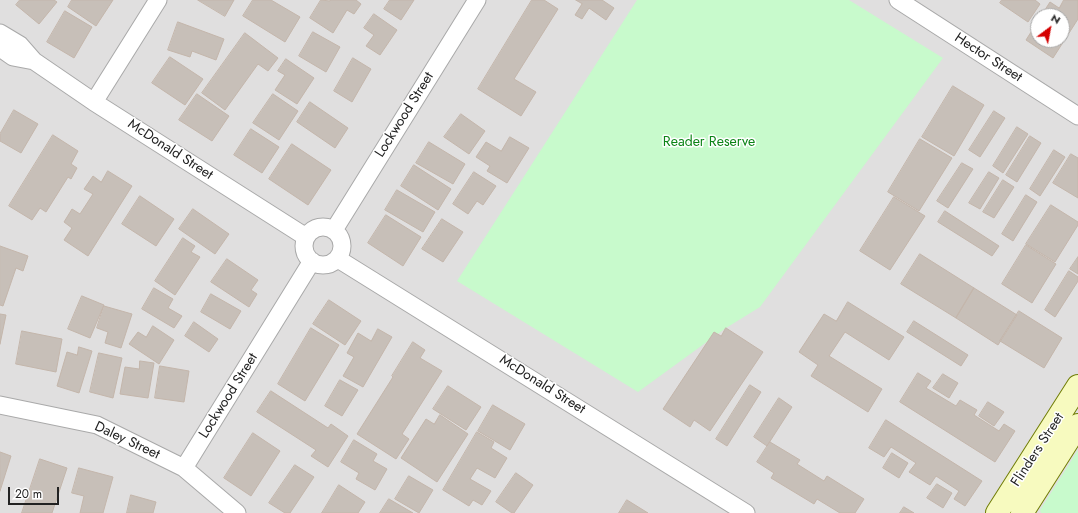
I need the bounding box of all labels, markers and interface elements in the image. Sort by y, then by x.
north arrow [1030,8,1070,48]
text: N [1048,10,1064,28]
street label: Hector Street [951,30,1025,86]
street label: Lockwood Street [372,69,438,161]
street label: McDonald Street [124,116,216,184]
park label: Reader Reserve [663,135,755,151]
street label: Lockwood Street [196,350,262,442]
street label: McDonald Street [496,352,588,418]
street label: Flinders Street [1008,410,1068,490]
street label: Daley Street [92,419,162,463]
scale bar [10,479,61,505]
text: 20 m [15,485,42,503]

